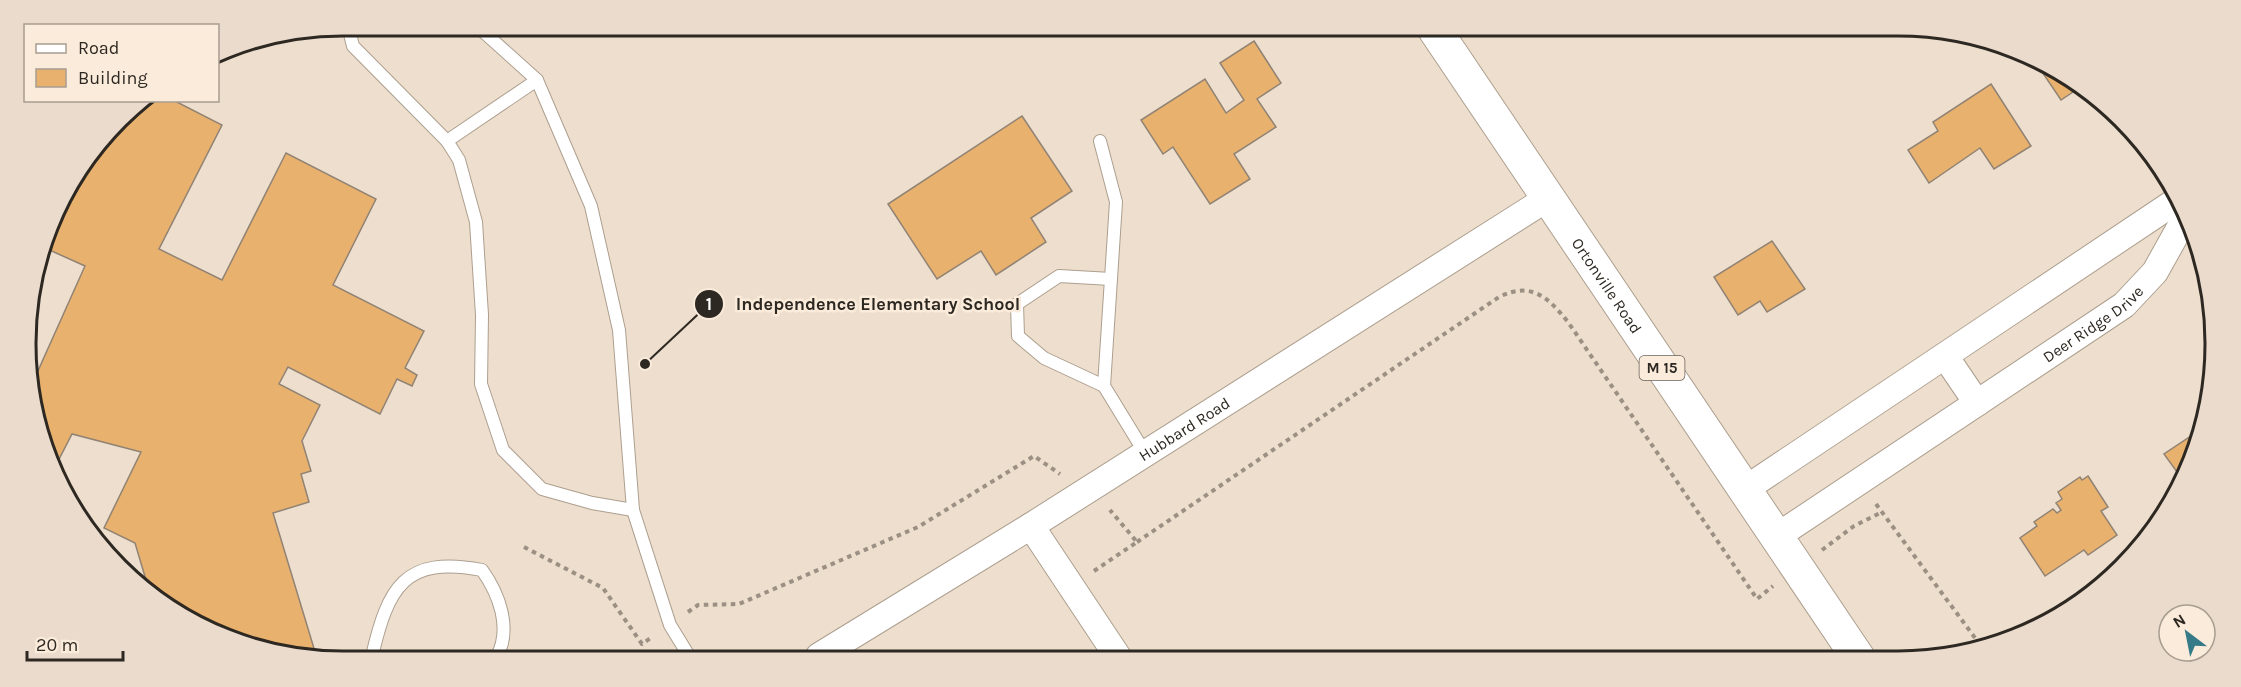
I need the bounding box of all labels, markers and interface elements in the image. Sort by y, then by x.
legend [24,24,219,102]
text: Road [78,37,119,59]
text: Building [78,67,148,89]
street label: Ortonville Road [1568,234,1646,337]
street label: Deer Ridge Drive [2039,281,2147,366]
callout: Independence Elementary School [694,286,1033,322]
text: 1 [706,293,712,315]
text: Independence Elementary School [736,293,1020,315]
road number: M 15 [1640,356,1684,380]
street label: Hubbard Road [1135,393,1233,465]
north arrow [2157,603,2217,663]
text: N [2169,610,2189,632]
scale bar [27,624,123,662]
text: 20 m [36,634,78,656]

